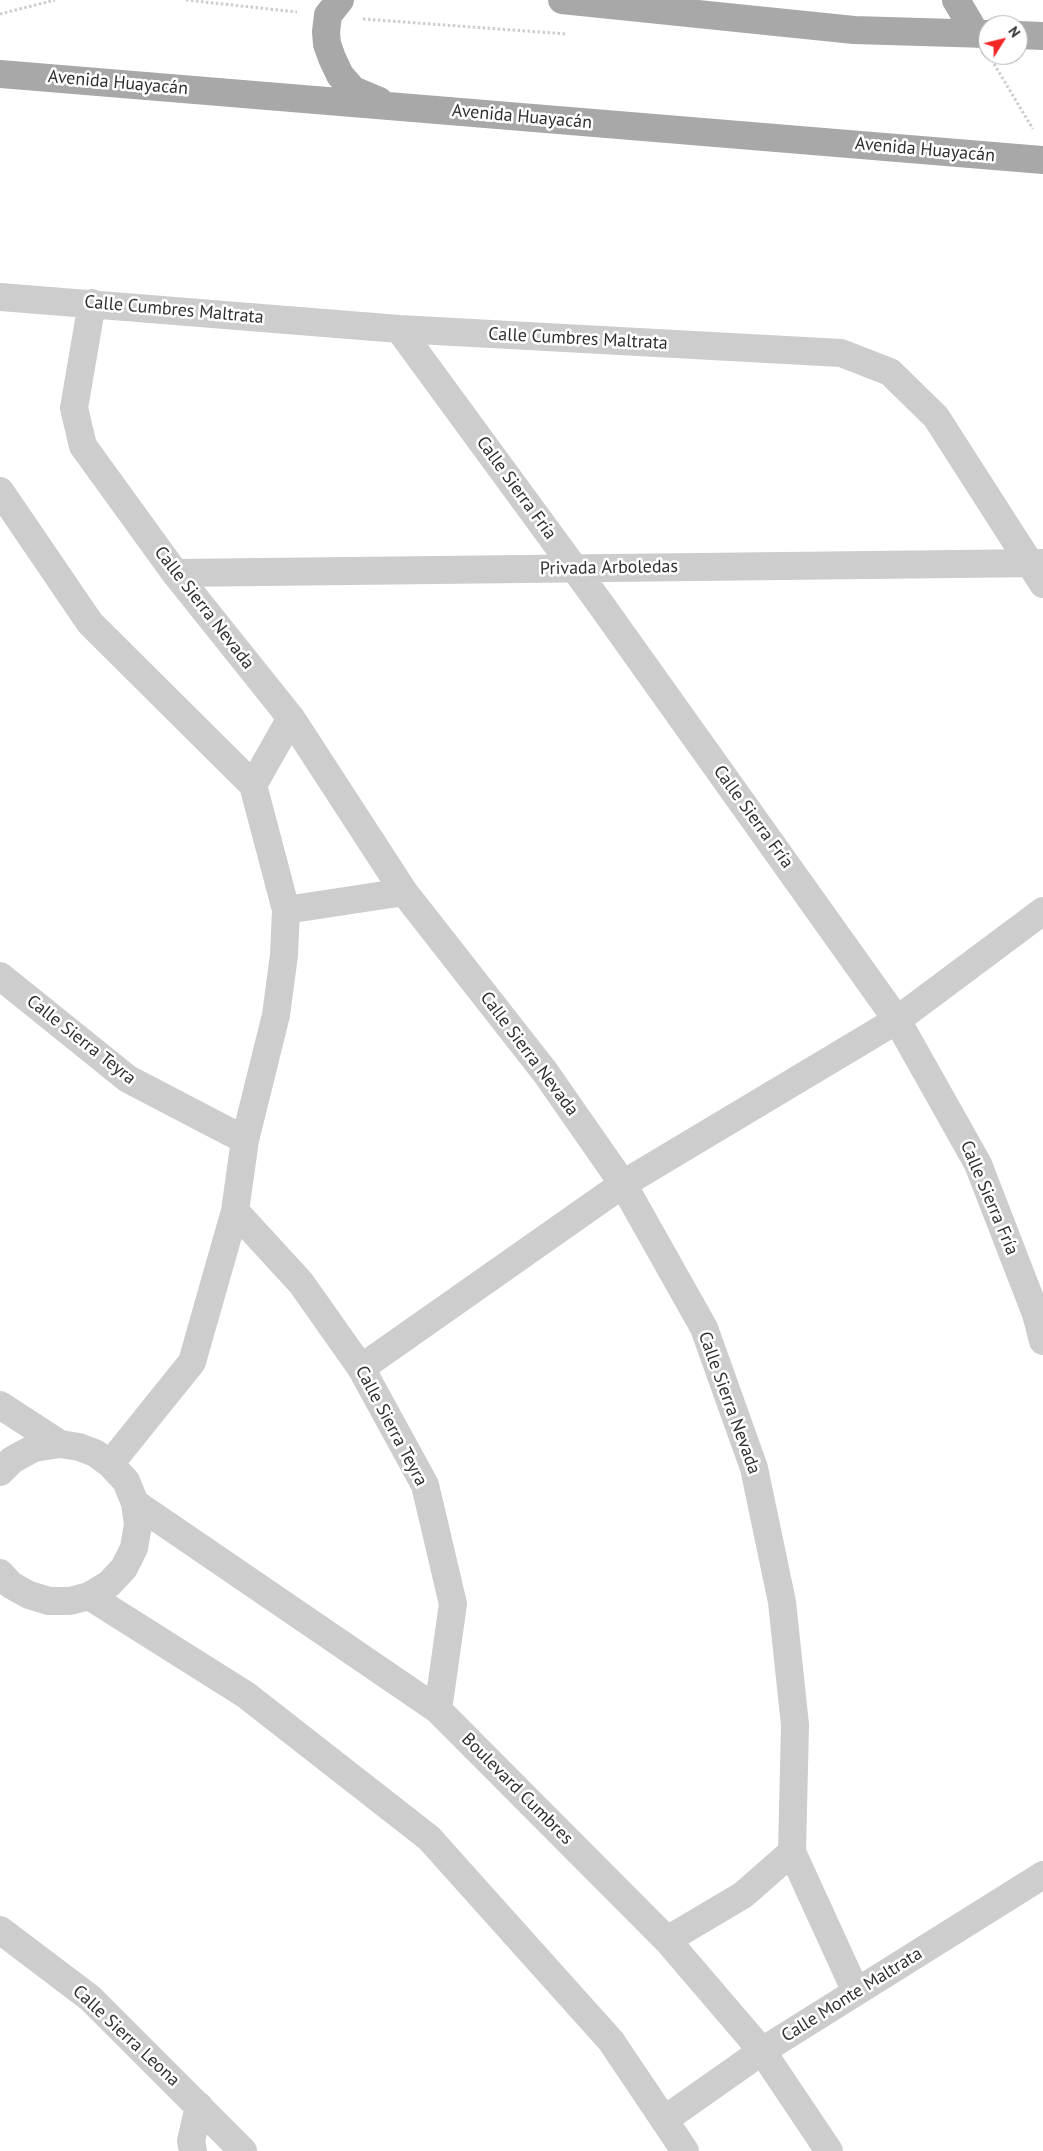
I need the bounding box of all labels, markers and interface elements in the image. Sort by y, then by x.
north arrow [978,15,1028,65]
text: N [1004,23,1024,41]
street label: Avenida Huayacán [47,66,189,100]
street label: Avenida Huayacán [451,100,593,134]
street label: Avenida Huayacán [854,133,996,167]
street label: Calle Cumbres Maltrata [84,291,264,329]
street label: Calle Cumbres Maltrata [488,324,668,354]
street label: Calle Sierra Fría [471,432,561,544]
street label: Calle Sierra Nevada [149,542,259,674]
street label: Privada Arboledas [540,556,678,580]
street label: Calle Sierra Fría [708,761,798,873]
street label: Calle Sierra Nevada [475,988,583,1120]
street label: Calle Sierra Teyra [22,991,140,1089]
street label: Calle Sierra Fría [955,1138,1023,1258]
street label: Calle Sierra Nevada [693,1329,765,1477]
street label: Calle Sierra Teyra [350,1362,432,1490]
street label: Boulevard Cumbres [457,1729,577,1849]
street label: Calle Monte Maltrata [778,1943,926,2047]
street label: Calle Sierra Leona [68,1981,184,2091]

